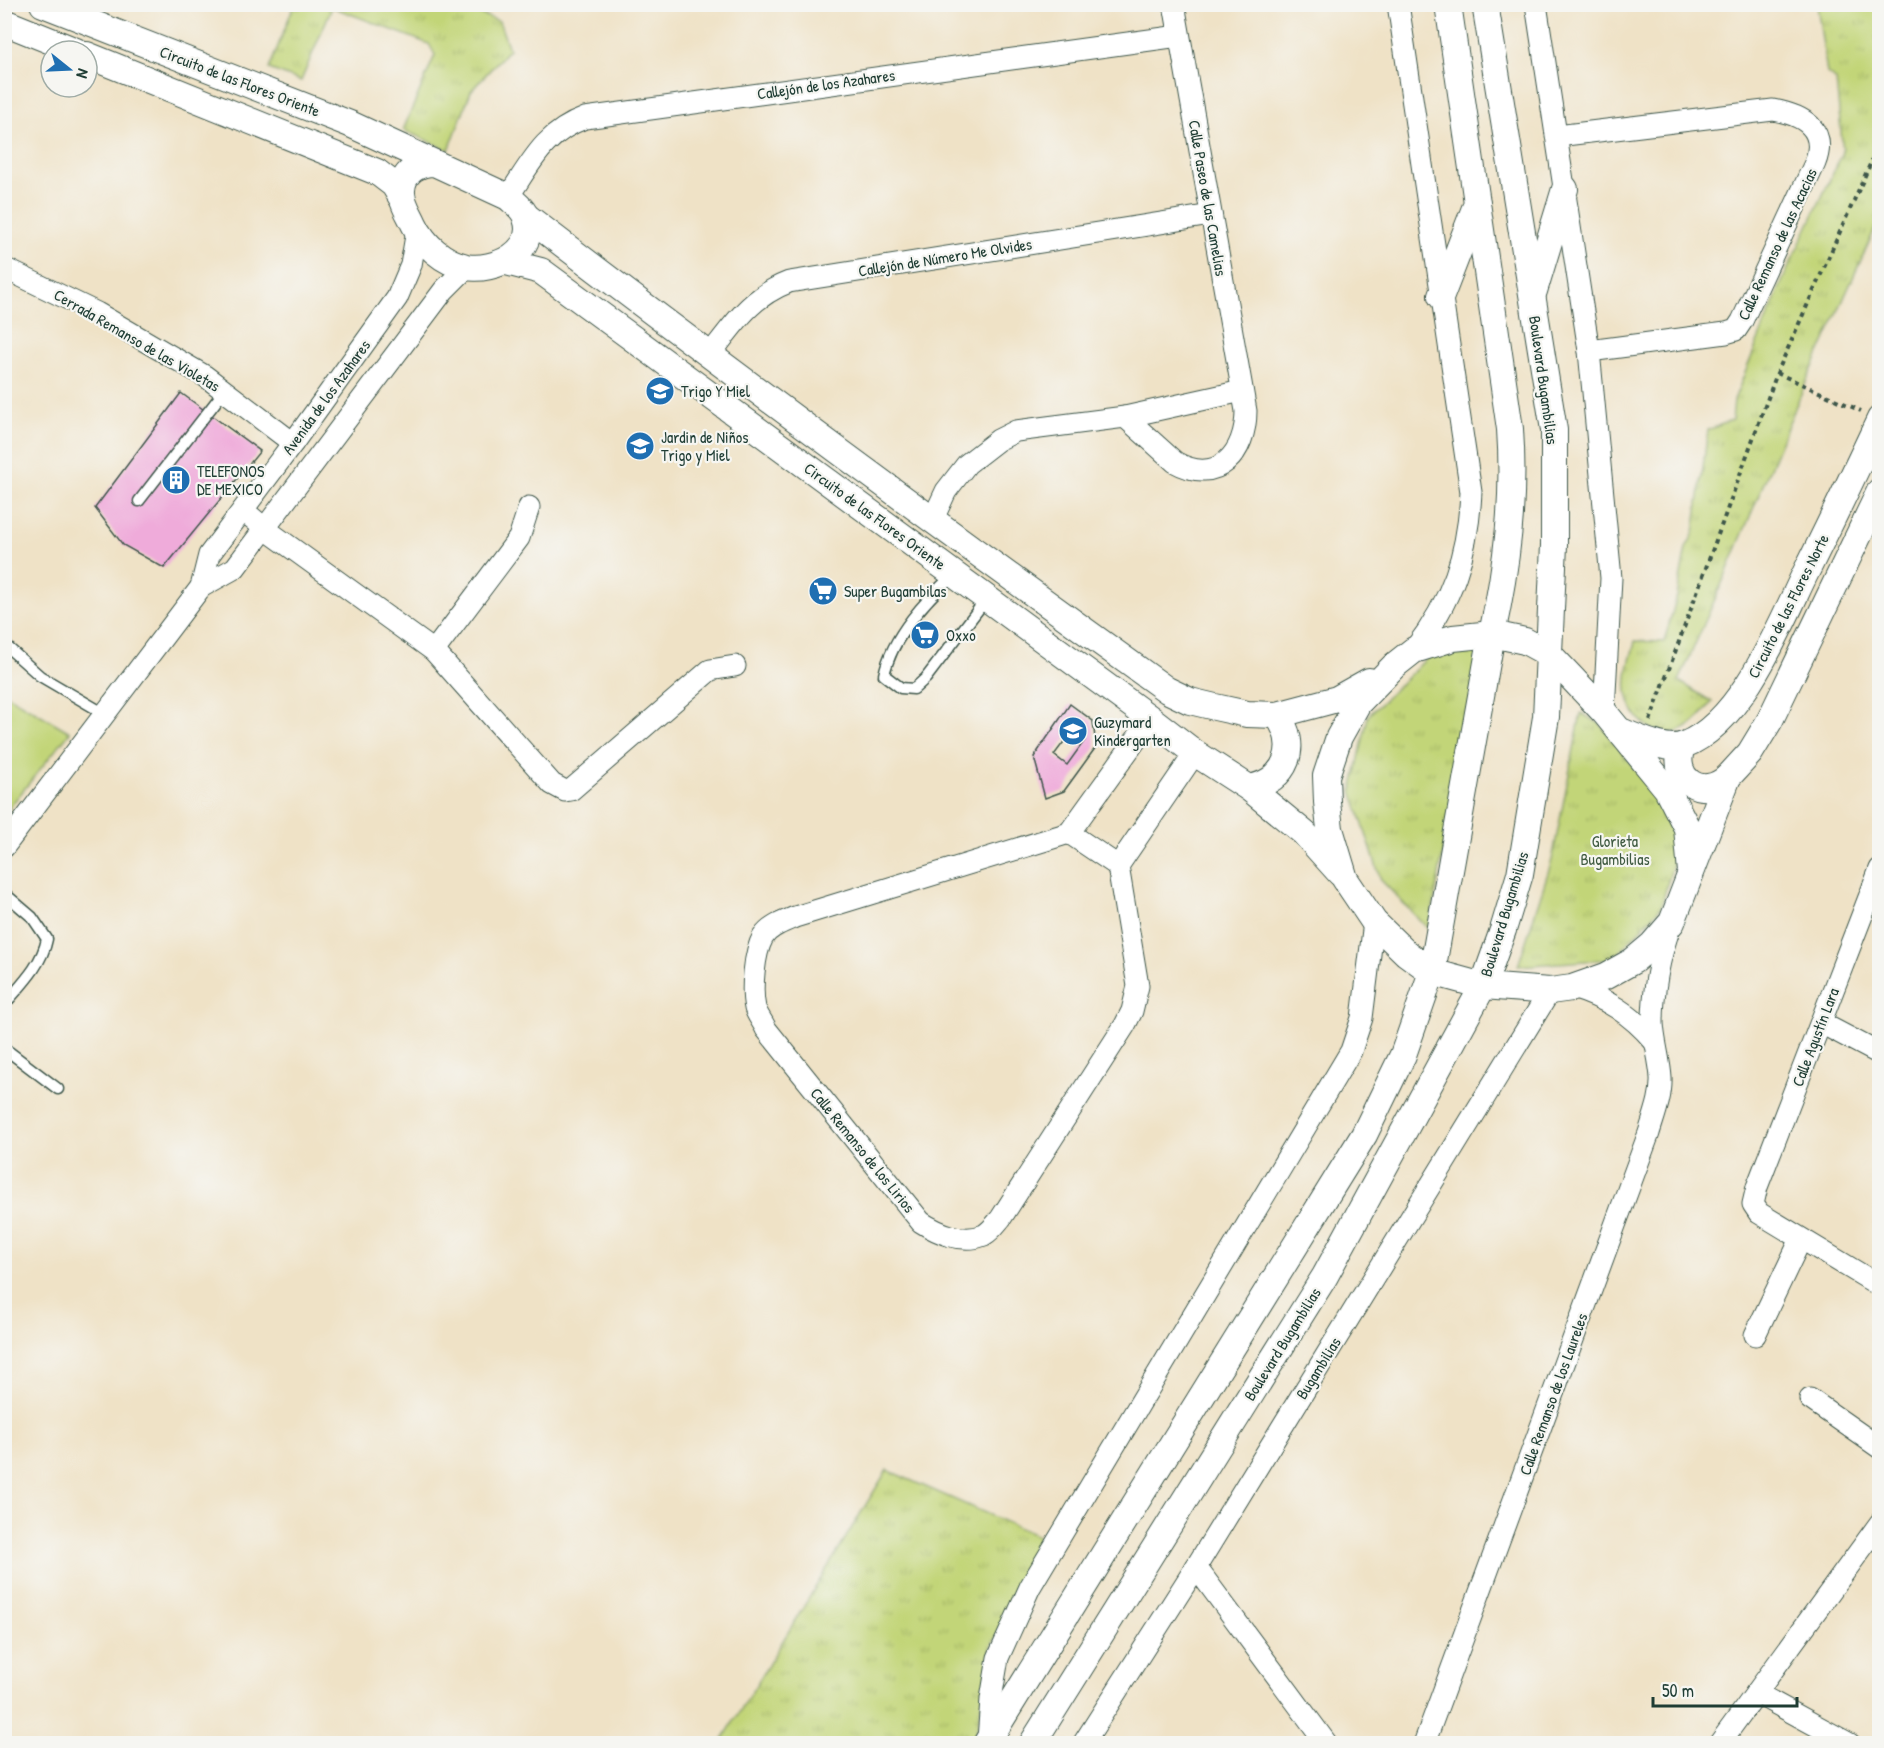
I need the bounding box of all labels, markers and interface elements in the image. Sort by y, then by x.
north arrow [39,39,99,99]
street label: Circuito de las Flores Oriente [157,40,324,122]
street label: Callejón de los Azahares [756,63,896,105]
text: N [71,66,95,82]
street label: Calle Paseo de las Camelias [1183,118,1233,278]
street label: Calle Remanso de las Acacias [1732,164,1822,324]
street label: Callejón de Número Me Olvides [857,232,1033,282]
street label: Cerrada Remanso de las Violetas [50,283,224,397]
street label: Boulevard Bugambilias [1524,314,1564,446]
street label: Avenida de los Azahares [277,335,375,459]
school or university icon: Trigo Y Miel [644,375,676,407]
place label: Trigo Y Miel [681,380,751,402]
place label: Jardin de Niños Trigo y Miel [661,426,748,466]
school or university icon: Jardin de Niños Trigo y Miel [624,430,656,462]
street label: Circuito de las Flores Oriente [800,457,951,575]
place label: TELEFONOS DE MEXICO [197,460,265,500]
building icon: TELEFONOS DE MEXICO [160,464,192,496]
street label: Circuito de las Flores Norte [1742,530,1834,682]
supermarket icon: Super Bugambilas [807,575,839,607]
place label: Super Bugambilas [844,580,946,602]
supermarket icon: Oxxo [909,619,941,651]
place label: Oxxo [946,624,976,646]
place label: Guzymard Kindergarten [1094,711,1171,751]
school or university icon: Guzymard Kindergarten [1057,715,1089,747]
park label: Glorieta Bugambilias [1580,830,1650,870]
street label: Boulevard Bugambilias [1475,849,1533,979]
street label: Calle Agustín Lara [1786,984,1844,1090]
street label: Calle Remanso de los Lirios [806,1083,920,1217]
street label: Boulevard Bugambilias [1240,1284,1324,1404]
street label: Calle Remanso de los Laureles [1513,1310,1593,1478]
street label: Bugambilias [1292,1334,1344,1402]
scale bar [1653,1670,1797,1708]
text: 50 m [1662,1678,1694,1703]

